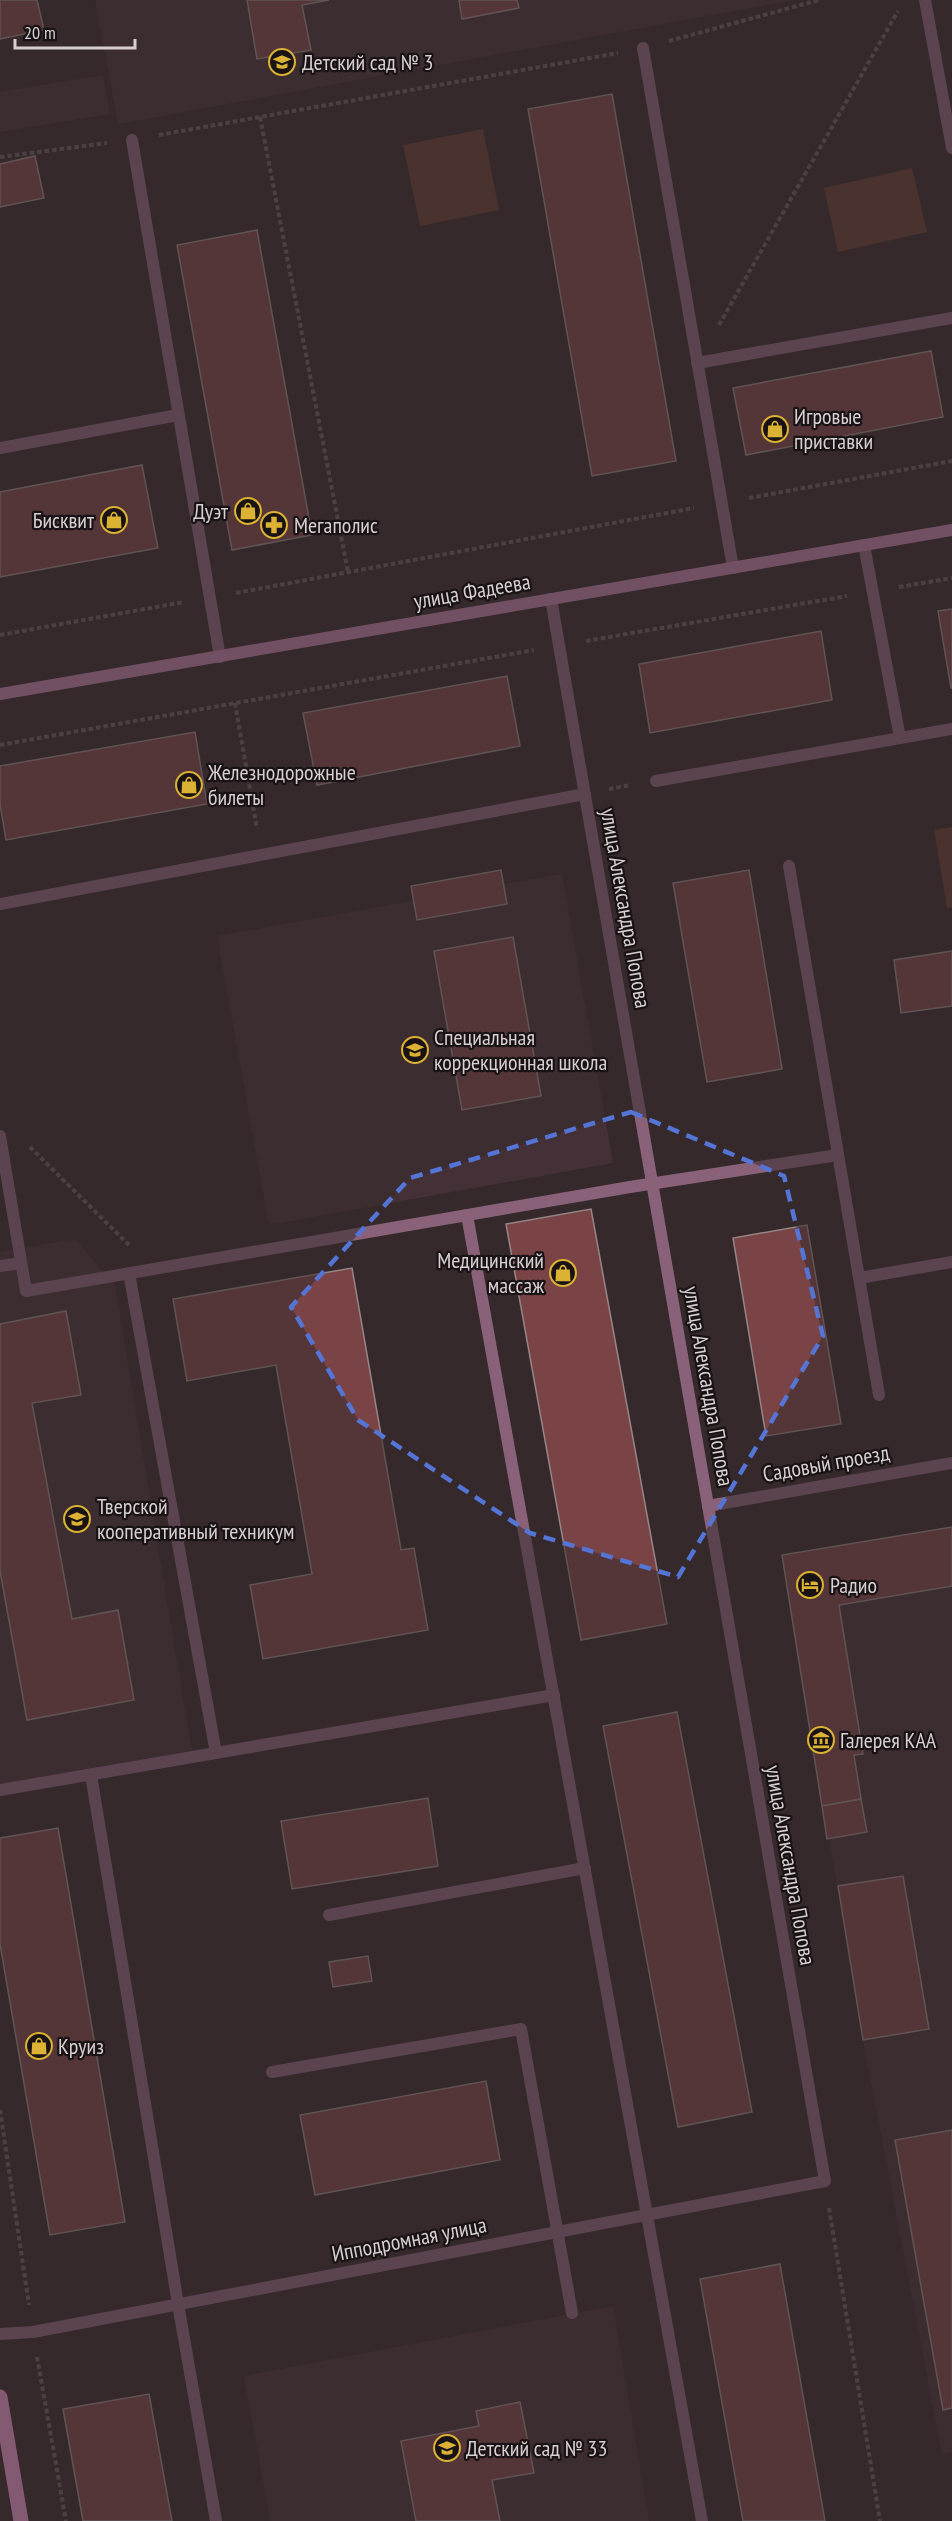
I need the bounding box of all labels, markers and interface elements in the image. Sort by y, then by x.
scale bar [15,12,135,50]
text: 20 m [24,21,56,44]
school or university icon: Детский сад № 3 [267,47,297,77]
place label: Детский сад № 3 [302,48,433,76]
place label: Игровые приставки [794,402,873,455]
shop icon: Игровые приставки [760,414,790,444]
shop icon: Дуэт [233,496,263,526]
place label: Дуэт [193,497,229,525]
shop icon: Бисквит [99,505,129,535]
place label: Бисквит [33,506,95,534]
pharmacy icon: Мегаполис [259,510,289,540]
place label: Мегаполис [294,511,378,539]
street label: улица Фадеева [412,567,532,615]
place label: Железнодорожные билеты [207,758,356,811]
shop icon: Железнодорожные билеты [174,770,204,800]
street label: улица Александра Попова [595,806,657,1010]
place label: Специальная коррекционная школа [434,1023,607,1076]
school or university icon: Специальная коррекционная школа [400,1035,430,1065]
place label: Медицинский массаж [437,1246,544,1299]
shop icon: Медицинский массаж [548,1258,578,1288]
street label: улица Александра Попова [678,1284,740,1488]
street label: Садовый проезд [761,1438,892,1488]
place label: Тверской кооперативный техникум [97,1492,295,1545]
school or university icon: Тверской кооперативный техникум [62,1504,92,1534]
hotel icon: Радио [795,1570,825,1600]
place label: Радио [830,1571,877,1599]
museum icon: Галерея КАА [806,1725,836,1755]
place label: Галерея КАА [840,1726,937,1754]
street label: улица Александра Попова [760,1763,822,1967]
shop icon: Круиз [24,2031,54,2061]
place label: Круиз [58,2032,104,2060]
street label: Ипподромная улица [329,2210,489,2268]
school or university icon: Детский сад № 33 [432,2433,462,2463]
place label: Детский сад № 33 [466,2434,607,2462]

